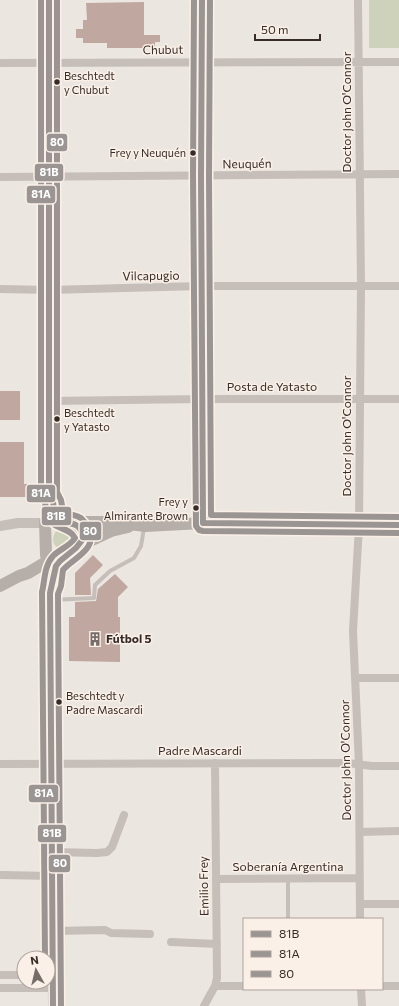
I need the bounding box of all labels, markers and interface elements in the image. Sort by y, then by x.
scale bar [255,16,320,42]
text: 50 m [261,22,289,36]
street label: Chubut [143,42,183,56]
street label: Doctor John O'Connor [339,51,354,173]
place label: Beschtedt y Chubut [64,69,115,96]
marker: Beschtedt y Chubut [52,77,62,87]
line badge: 80 [46,133,68,152]
text: 80 [50,135,64,148]
place label: Frey y Neuquén [109,146,186,159]
marker: Frey y Neuquén [188,148,198,158]
street label: Neuquén [222,156,272,170]
line badge: 81B [34,163,64,182]
text: 81B [39,165,59,178]
line badge: 81A [26,185,56,204]
text: 81A [31,187,51,200]
street label: Vilcapugio [122,268,180,282]
street label: Doctor John O'Connor [339,375,354,497]
street label: Posta de Yatasto [227,379,317,393]
place label: Beschtedt y Yatasto [64,406,115,433]
marker: Beschtedt y Yatasto [52,414,62,424]
line badge: 81A [26,484,56,503]
text: 81A [31,486,51,499]
place label: Frey y Almirante Brown [104,495,188,522]
marker: Frey y Almirante Brown [191,503,201,513]
line badge: 81B [41,506,72,526]
text: 81B [46,509,66,522]
line badge: 80 [79,521,102,541]
text: 80 [83,524,97,537]
building icon: Fútbol 5 [87,631,103,647]
place label: Fútbol 5 [106,631,152,645]
place label: Beschtedt y Padre Mascardi [66,689,143,716]
marker: Beschtedt y Padre Mascardi [54,697,64,707]
street label: Doctor John O'Connor [337,699,354,821]
street label: Padre Mascardi [158,743,242,757]
line badge: 81A [28,784,59,803]
text: 81A [34,786,54,799]
line badge: 81B [37,824,67,843]
text: 81B [42,826,62,839]
line badge: 80 [48,854,71,873]
text: 80 [53,856,67,869]
street label: Emilio Frey [195,856,211,916]
street label: Soberanía Argentina [233,859,343,873]
legend [243,918,383,990]
text: 81B [279,926,299,940]
text: 81A [279,946,300,960]
north arrow [16,950,56,990]
text: N [30,953,40,967]
text: 80 [279,966,294,980]

